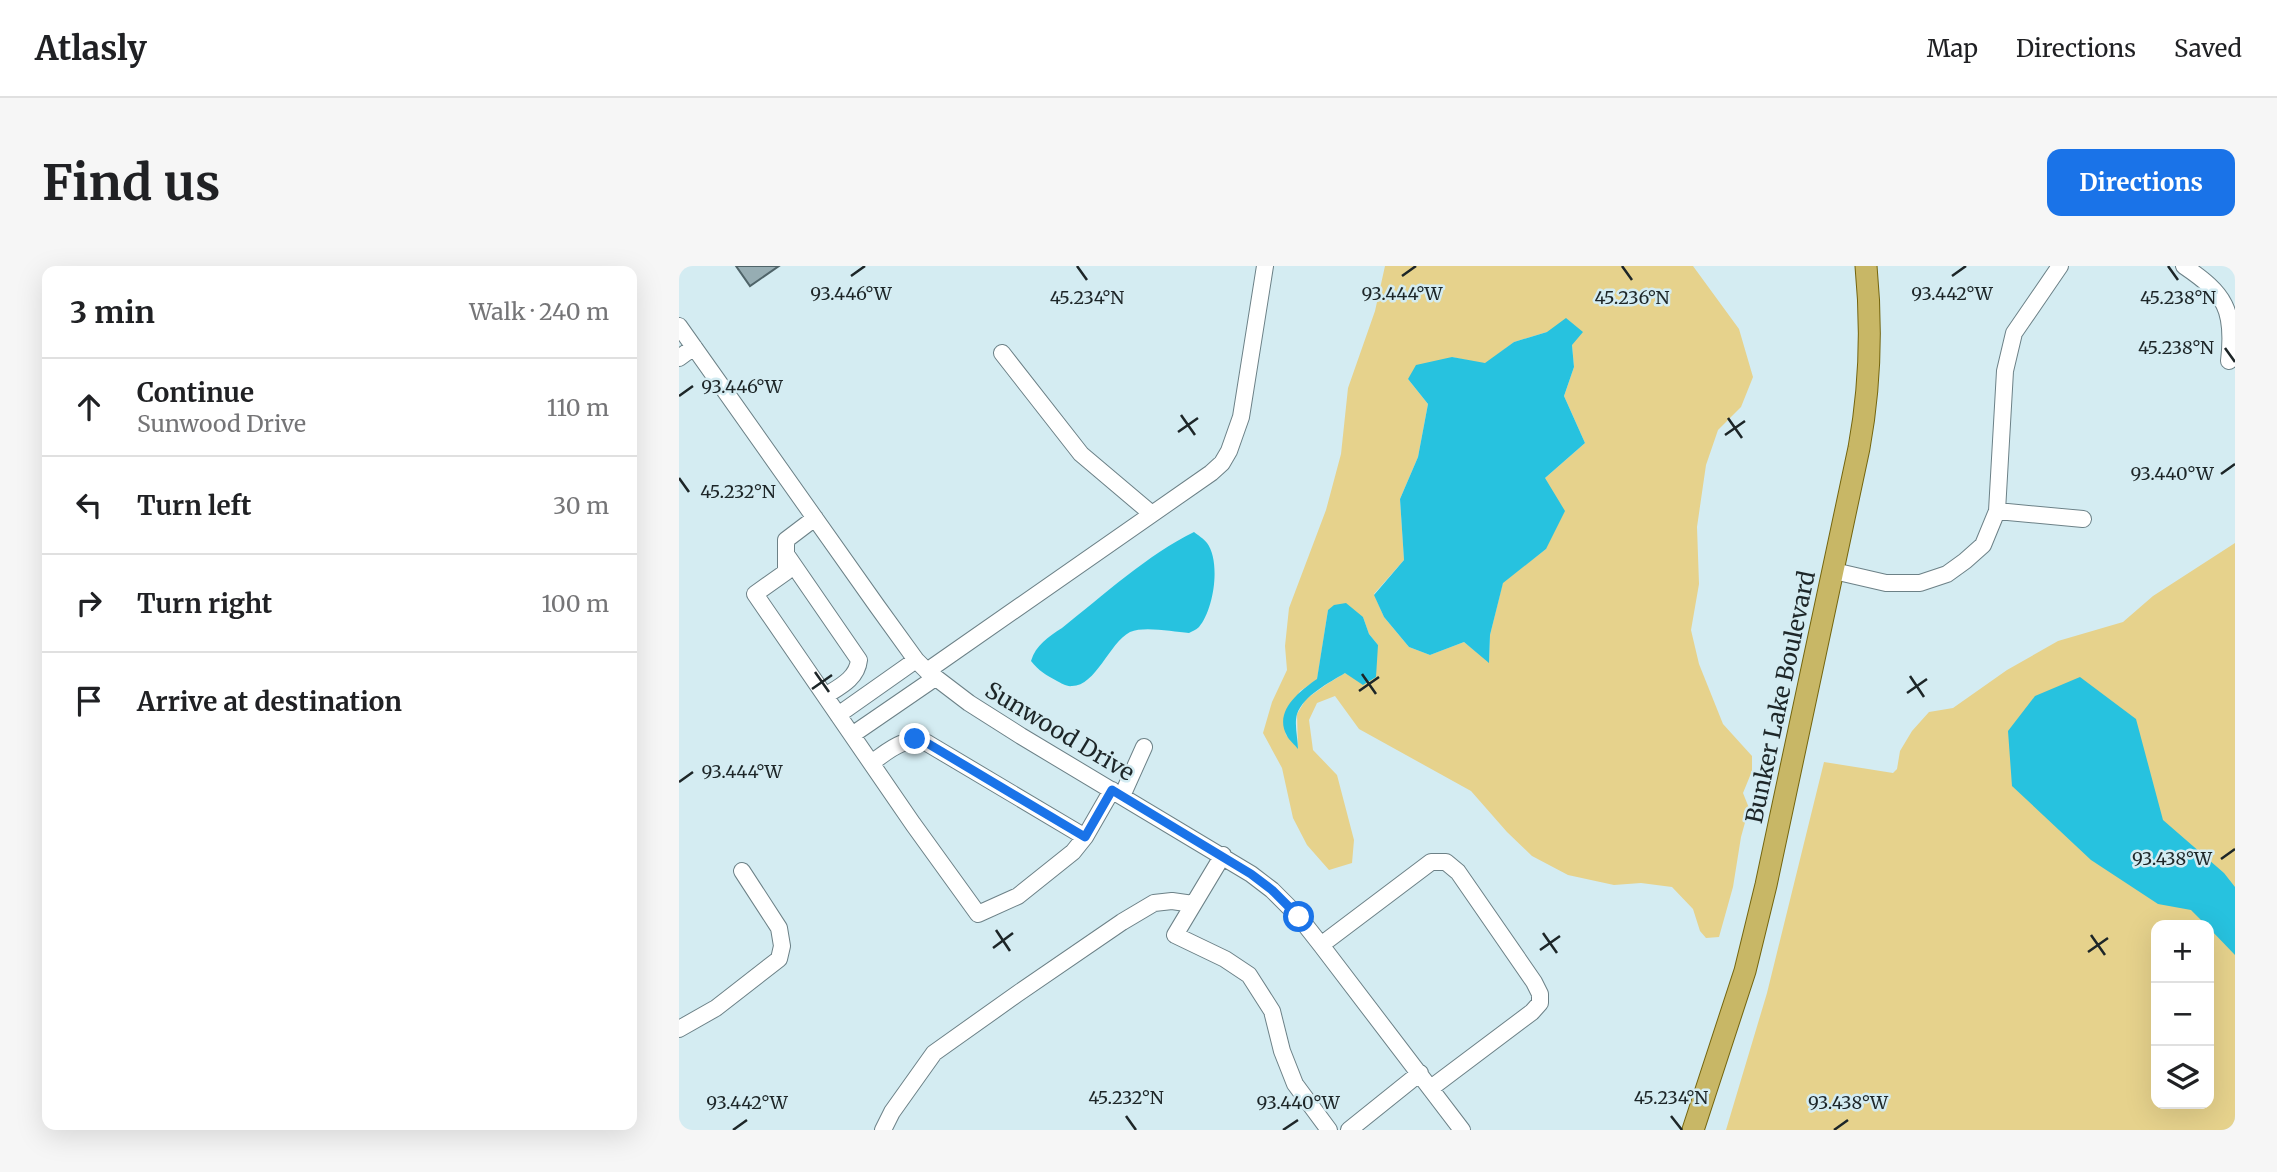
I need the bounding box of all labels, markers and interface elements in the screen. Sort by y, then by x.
text: Atlasly [35,28,147,69]
text: Map [1927,33,1978,64]
text: Directions [2016,33,2136,64]
text: Saved [2174,33,2242,64]
button: Directions [2047,149,2235,216]
text: Find us [42,152,220,213]
text: 93.446°W [810,282,893,305]
text: 93.444°W [1361,282,1444,305]
text: 93.442°W [1911,282,1994,305]
text: 45.234°N [1050,286,1124,309]
text: 45.236°N [1595,286,1670,309]
text: 45.238°N [2140,286,2216,309]
text: 3 min [70,293,155,331]
text: Walk · 240 m [469,297,609,326]
text: 45.238°N [2138,336,2214,359]
text: 93.446°W [701,375,784,398]
text: Continue [137,376,254,409]
icon: ahead [70,388,108,426]
text: 110 m [547,393,609,422]
text: Sunwood Drive [137,409,306,438]
text: 93.440°W [2130,462,2215,485]
text: 45.232°N [700,480,776,503]
icon: left [70,486,108,524]
text: Turn left [137,489,251,522]
text: 30 m [553,491,609,520]
street label: Bunker Lake Boulevard [1739,568,1821,826]
icon: right [70,584,108,622]
text: Turn right [137,587,272,620]
text: 100 m [541,589,609,618]
street label: Sunwood Drive [980,675,1140,787]
icon: arrive [70,682,108,720]
text: Arrive at destination [137,685,402,718]
route end [899,723,930,754]
text: 93.444°W [701,760,784,783]
text: 93.438°W [2132,847,2213,870]
route start [1283,901,1314,932]
map controls [2151,920,2214,1109]
button: + [2151,920,2214,983]
button: − [2151,983,2214,1046]
button: layers [2151,1046,2214,1109]
text: 45.232°N [1088,1086,1164,1109]
text: 45.234°N [1634,1086,1708,1109]
text: 93.442°W [706,1091,789,1114]
text: 93.440°W [1256,1091,1341,1114]
text: 93.438°W [1808,1091,1889,1114]

